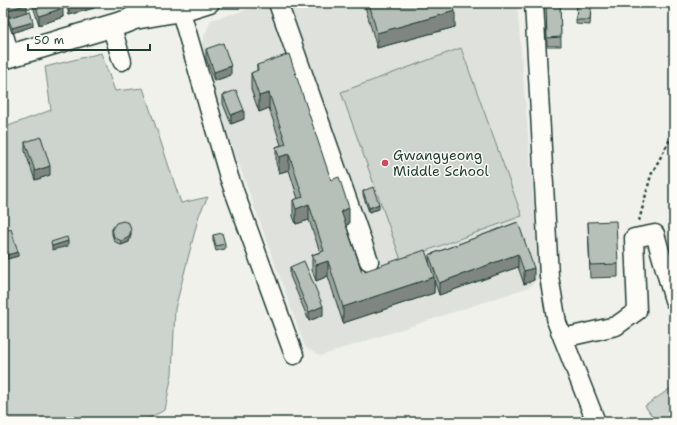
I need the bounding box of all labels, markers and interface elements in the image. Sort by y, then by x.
scale bar [28,26,150,52]
text: 50 m [34,32,64,48]
place label: Gwangyeong Middle School [393,146,489,180]
marker: Gwangyeong Middle School [380,158,390,168]

